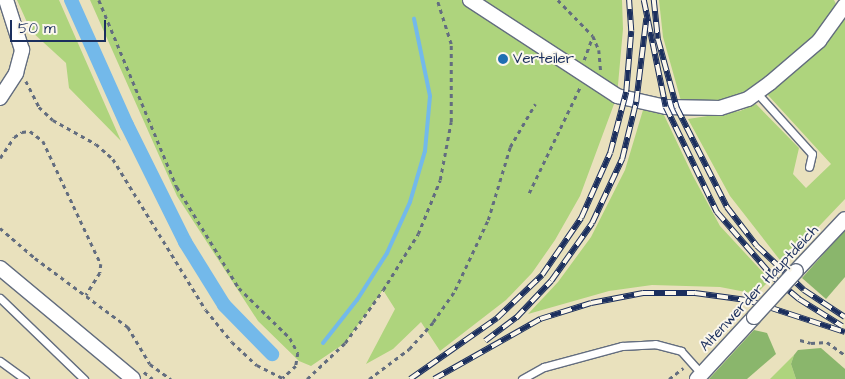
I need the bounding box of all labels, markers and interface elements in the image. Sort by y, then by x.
scale bar [12,10,109,42]
text: 50 m [18,18,56,39]
place label: Verteiler [513,50,574,68]
marker: Verteiler [497,53,509,65]
street label: Altenwerder Hauptdeich [696,221,822,355]

